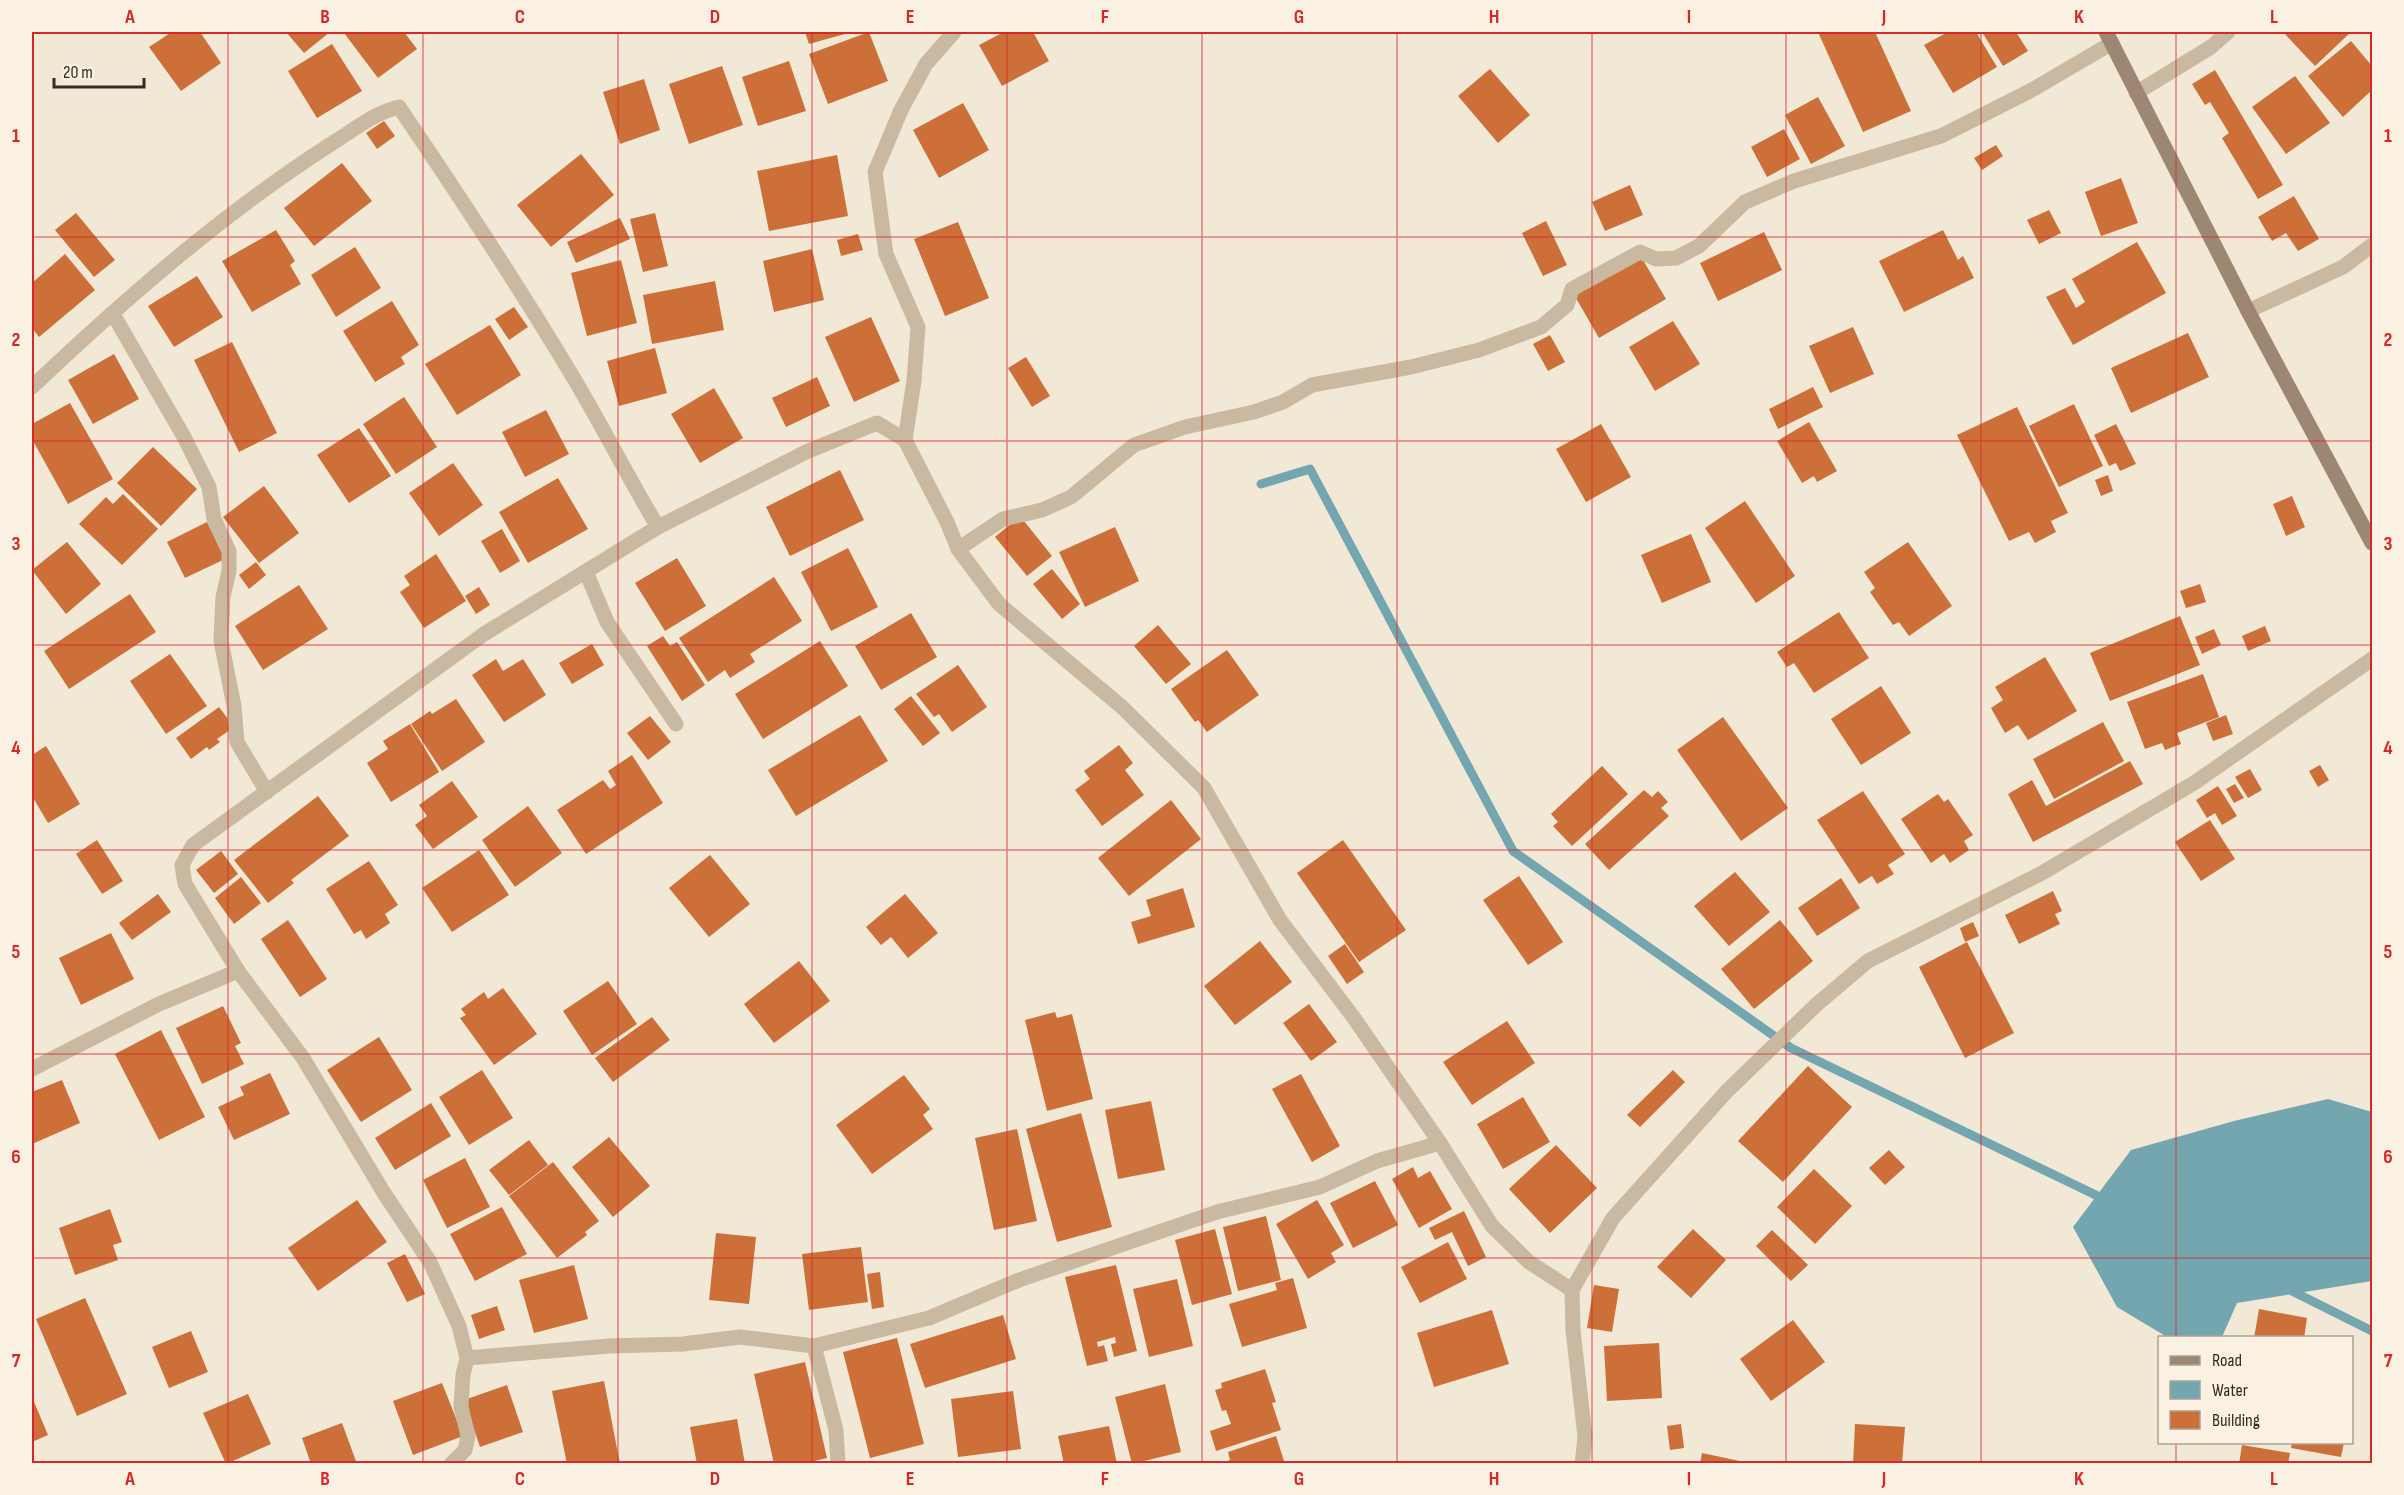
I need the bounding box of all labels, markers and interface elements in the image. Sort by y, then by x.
text: A [124,5,135,29]
text: B [320,5,330,29]
text: C [515,5,525,29]
text: D [710,5,720,29]
text: E [906,5,914,29]
text: F [1101,5,1109,29]
text: G [1294,5,1304,29]
text: H [1489,5,1499,29]
text: I [1687,5,1691,29]
text: J [1881,5,1886,29]
text: K [2074,5,2084,29]
text: L [2270,5,2278,29]
scale bar [54,51,144,89]
text: 20 m [63,62,93,83]
text: 1 [12,124,20,148]
text: 1 [2384,124,2392,148]
text: 2 [12,328,20,352]
text: 2 [2384,328,2392,352]
text: 3 [12,532,21,556]
text: 3 [2384,532,2393,556]
text: 4 [11,736,21,760]
text: 4 [2383,736,2393,760]
text: 5 [12,940,21,964]
text: 5 [2384,940,2393,964]
text: 6 [11,1145,21,1169]
text: 6 [2383,1145,2393,1169]
legend [2158,1336,2353,1444]
text: 7 [12,1349,21,1373]
text: 7 [2384,1349,2393,1373]
text: Road [2212,1350,2242,1371]
text: Water [2212,1380,2248,1401]
text: Building [2212,1410,2260,1431]
text: A [124,1467,135,1491]
text: B [320,1467,330,1491]
text: C [515,1467,525,1491]
text: D [710,1467,720,1491]
text: E [906,1467,914,1491]
text: F [1101,1467,1109,1491]
text: G [1294,1467,1304,1491]
text: H [1489,1467,1499,1491]
text: I [1687,1467,1691,1491]
text: J [1881,1467,1886,1491]
text: K [2074,1467,2084,1491]
text: L [2270,1467,2278,1491]

